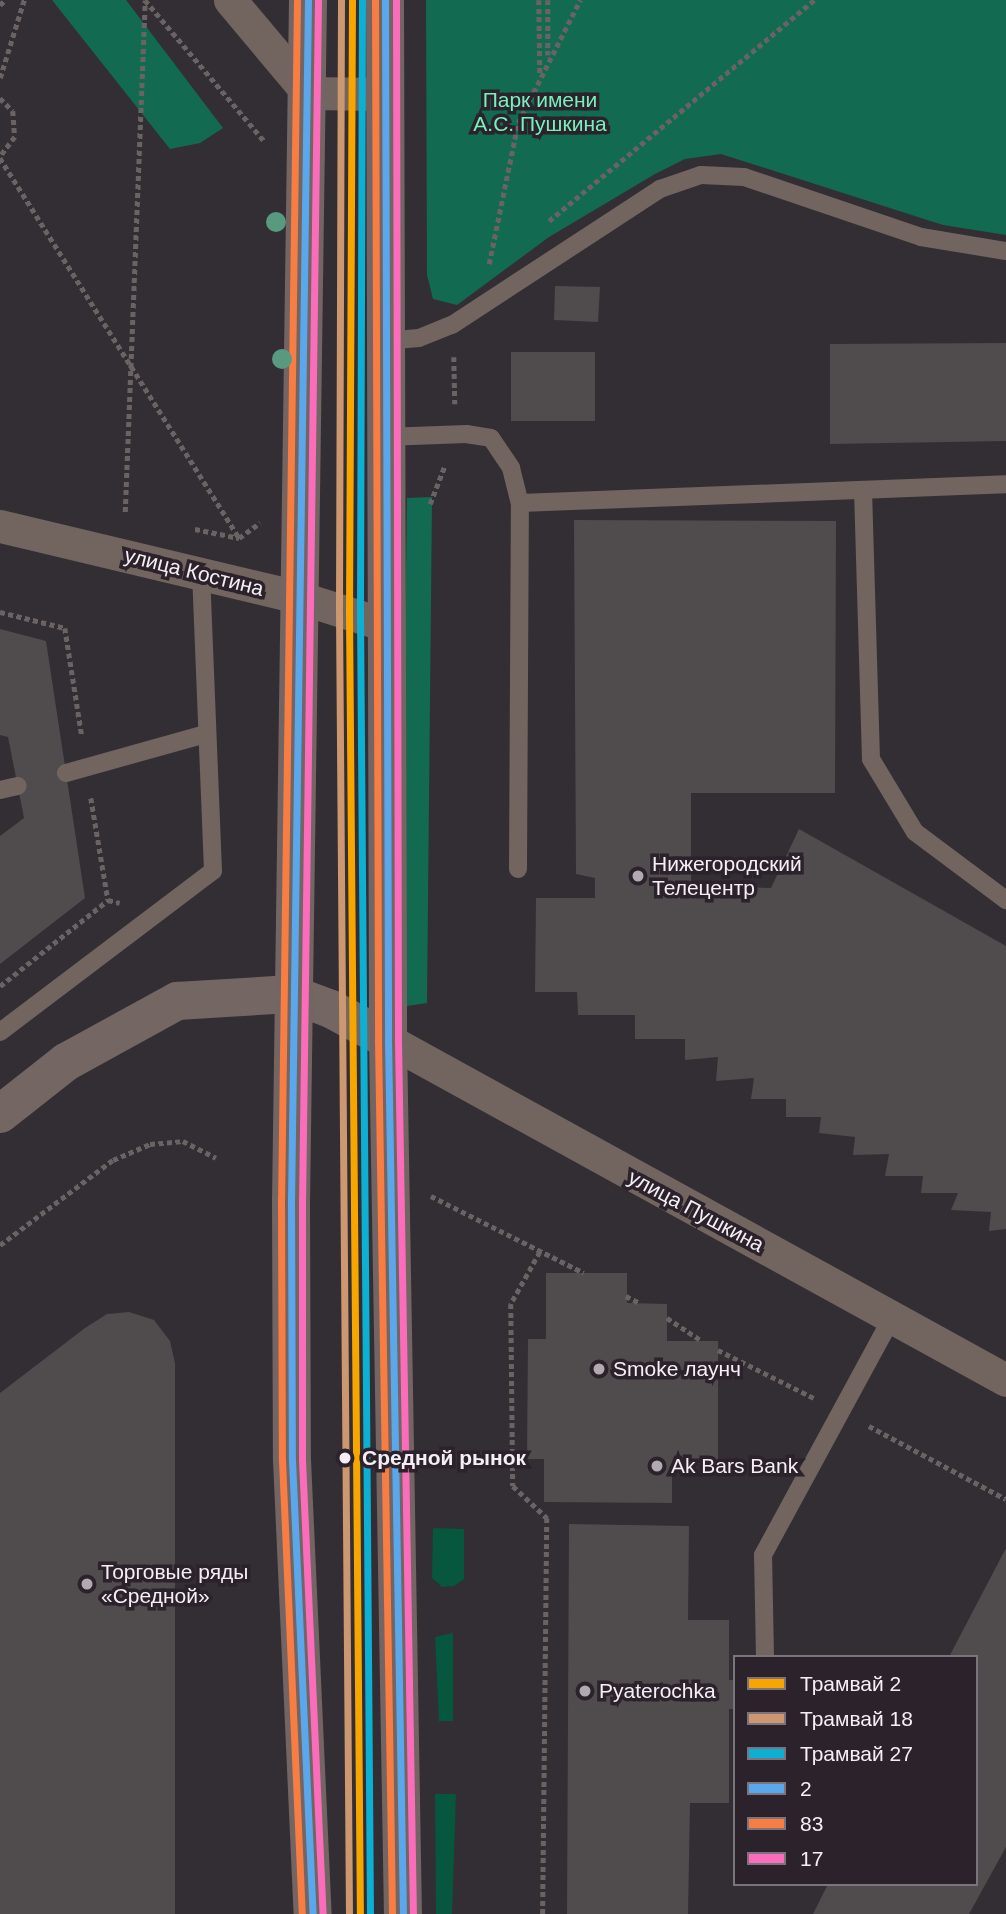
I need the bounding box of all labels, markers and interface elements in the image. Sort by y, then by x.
park label: Парк имени А.С. Пушкина [473,87,607,137]
street label: улица Костина [122,543,266,601]
place label: Нижегородский Телецентр [652,851,802,901]
marker: Нижегородский Телецентр [630,868,646,884]
street label: улица Пушкина [624,1165,768,1257]
place label: Smoke лаунч [613,1356,741,1382]
marker: Smoke лаунч [591,1361,607,1377]
place label: Средной рынок [362,1445,526,1471]
marker: Средной рынок [334,1447,356,1469]
place label: Ak Bars Bank [671,1453,798,1479]
marker: Ak Bars Bank [649,1458,665,1474]
place label: Торговые ряды «Средной» [101,1559,248,1609]
marker: Торговые ряды «Средной» [79,1576,95,1592]
legend [733,1655,978,1886]
text: Трамвай 2 [800,1672,901,1695]
place label: Pyaterochka [599,1678,716,1704]
marker: Pyaterochka [577,1683,593,1699]
text: Трамвай 18 [800,1707,913,1730]
text: Трамвай 27 [800,1742,913,1765]
text: 2 [800,1777,812,1800]
text: 83 [800,1812,823,1835]
text: 17 [800,1847,823,1870]

